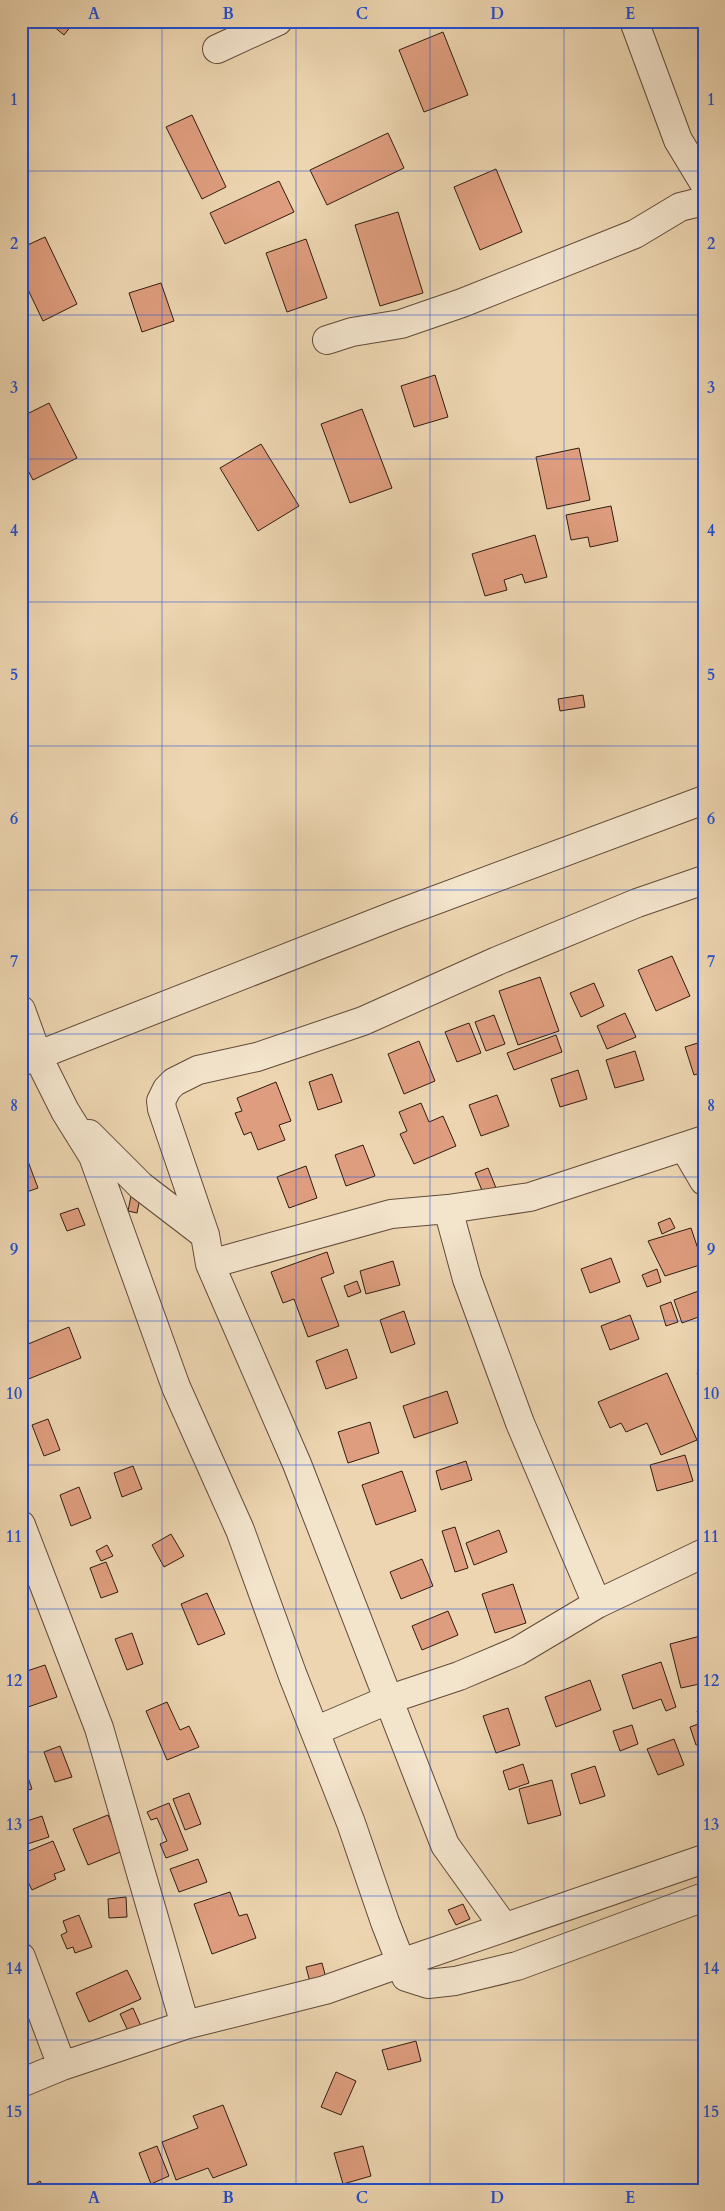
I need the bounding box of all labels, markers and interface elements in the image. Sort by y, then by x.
text: A [88,3,100,25]
text: B [222,3,234,25]
text: C [356,3,368,25]
text: D [490,3,504,25]
text: E [625,3,635,25]
text: 1 [10,89,18,111]
text: 1 [707,89,715,111]
text: 2 [10,233,18,255]
text: 2 [707,233,715,255]
text: 3 [10,377,18,399]
text: 3 [707,377,715,399]
text: 4 [10,520,18,542]
text: 4 [707,520,715,542]
text: 5 [10,664,18,686]
text: 5 [707,664,715,686]
text: 6 [10,808,18,830]
text: 6 [707,808,715,830]
text: 7 [10,951,18,973]
text: 7 [707,951,715,973]
text: 8 [10,1095,18,1117]
text: 8 [707,1095,715,1117]
text: 9 [10,1239,18,1261]
text: 9 [707,1239,715,1261]
text: 10 [6,1383,22,1405]
text: 10 [703,1383,719,1405]
text: 11 [6,1526,22,1548]
text: 11 [703,1526,719,1548]
text: 12 [6,1670,22,1692]
text: 12 [703,1670,719,1692]
text: 13 [6,1814,22,1836]
text: 13 [703,1814,719,1836]
text: 14 [6,1958,22,1980]
text: 14 [703,1958,719,1980]
text: 15 [6,2101,22,2123]
text: 15 [703,2101,719,2123]
text: A [88,2187,100,2209]
text: B [222,2187,234,2209]
text: C [356,2187,368,2209]
text: D [490,2187,504,2209]
text: E [625,2187,635,2209]

